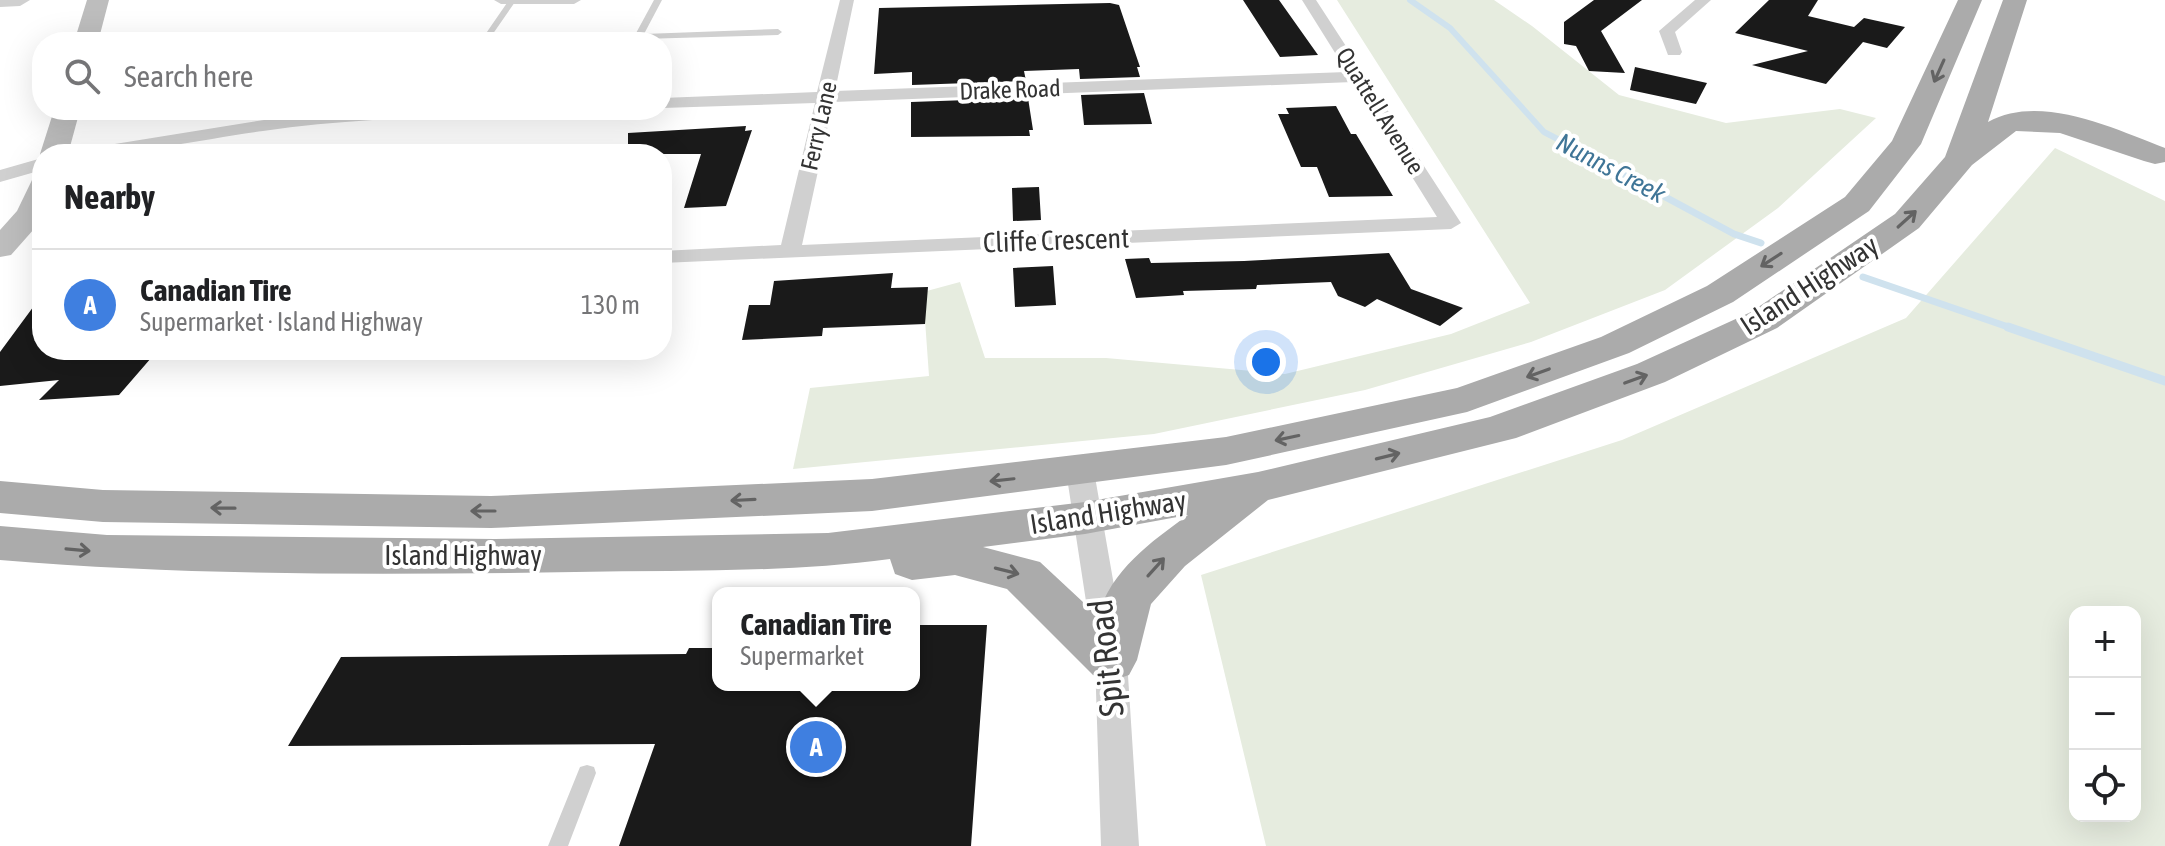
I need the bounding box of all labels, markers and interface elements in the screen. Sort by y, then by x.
search box [32,32,672,120]
street label: Quattell Avenue [1331,43,1430,179]
icon: search [60,54,104,98]
text: Search here [124,59,253,93]
one-way arrow [1930,59,1945,83]
street label: Drake Road [959,74,1061,105]
street label: Ferry Lane [795,79,842,173]
water label: Nunns Creek [1551,127,1671,209]
text: Nearby [64,177,155,216]
one-way arrow [1896,210,1916,228]
street label: Cliffe Crescent [982,221,1130,259]
street label: Island Highway [1734,229,1884,341]
one-way arrow [1760,253,1783,269]
text: Canadian Tire [140,273,292,307]
text: A [84,290,96,320]
text: 130 m [581,290,640,320]
text: Supermarket · Island Highway [140,307,423,337]
your location [1246,342,1286,382]
one-way arrow [1526,367,1551,382]
one-way arrow [1623,370,1648,385]
one-way arrow [1274,431,1300,446]
one-way arrow [1375,447,1400,462]
one-way arrow [990,473,1015,488]
street label: Island Highway [1028,484,1188,540]
one-way arrow [730,493,757,508]
one-way arrow [210,500,237,516]
one-way arrow [470,503,497,519]
street label: Island Highway [384,539,542,571]
one-way arrow [64,543,91,558]
one-way arrow [1146,557,1165,577]
one-way arrow [993,565,1019,580]
popup [712,587,920,691]
street label: Spit Road [1080,598,1131,719]
map controls [2069,606,2141,822]
button: + [2069,606,2141,678]
text: Canadian Tire [740,607,892,641]
text: Supermarket [740,641,864,671]
button: − [2069,678,2141,750]
pin: A [790,717,842,777]
button: locate [2069,750,2141,822]

